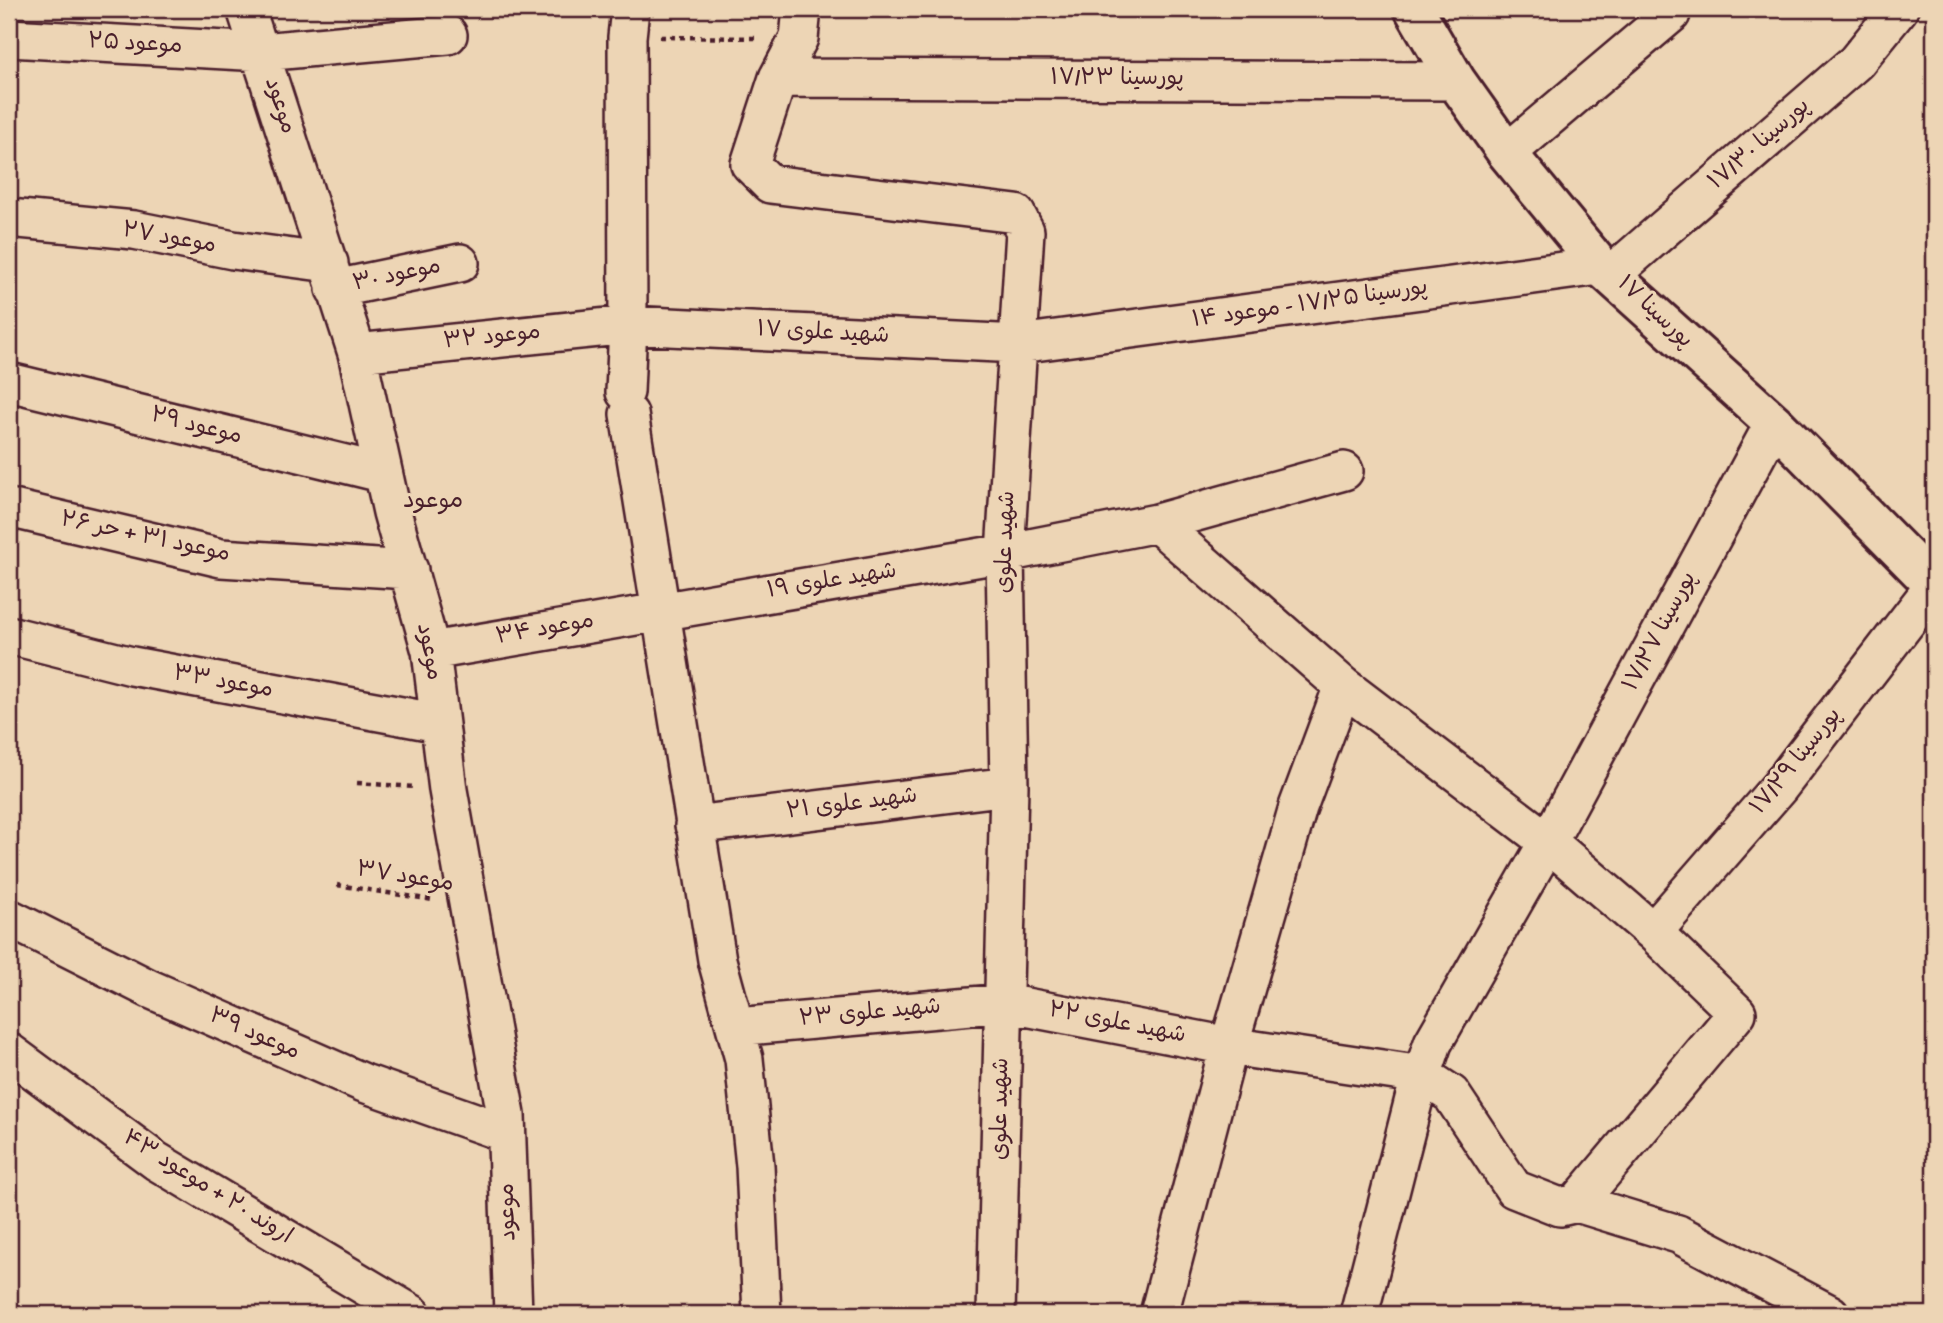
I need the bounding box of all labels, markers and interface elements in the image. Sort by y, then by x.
street label: موعود ۲۵ [87,29,183,61]
street label: پورسینا ۱۷/۲۳ [1050,66,1184,93]
street label: موعود [257,74,301,138]
street label: پورسینا ۱۷/۳۰ [1704,94,1816,196]
street label: موعود ۲۷ [120,217,218,261]
street label: موعود ۳۰ [350,253,444,299]
street label: پورسینا ۱۷ [1610,271,1698,355]
street label: پورسینا ۱۷/۲۵ - موعود ۱۴ [1190,275,1430,335]
street label: شهید علوی ۱۷ [756,317,890,351]
street label: موعود ۳۲ [442,319,542,357]
street label: موعود ۲۹ [148,403,244,451]
district label: موعود [403,488,463,517]
street label: شهید علوی [992,490,1022,594]
street label: موعود ۳۱ + حر ۲۶ [58,507,232,569]
street label: شهید علوی ۱۹ [765,558,899,606]
street label: پورسینا ۱۷/۲۷ [1618,568,1704,696]
street label: موعود ۳۴ [494,608,596,652]
street label: موعود [409,621,447,683]
street label: موعود ۳۳ [171,661,275,705]
street label: پورسینا ۱۷/۲۹ [1746,703,1848,821]
street label: شهید علوی ۲۱ [785,784,919,826]
street label: موعود ۳۷ [354,857,456,899]
street label: شهید علوی ۲۳ [798,994,942,1034]
street label: شهید علوی ۲۲ [1046,997,1188,1051]
street label: موعود ۳۹ [204,1003,304,1067]
street label: شهید علوی [988,1058,1016,1160]
street label: اروند ۲۰ + موعود ۴۳ [117,1125,297,1251]
street label: موعود [495,1183,523,1241]

